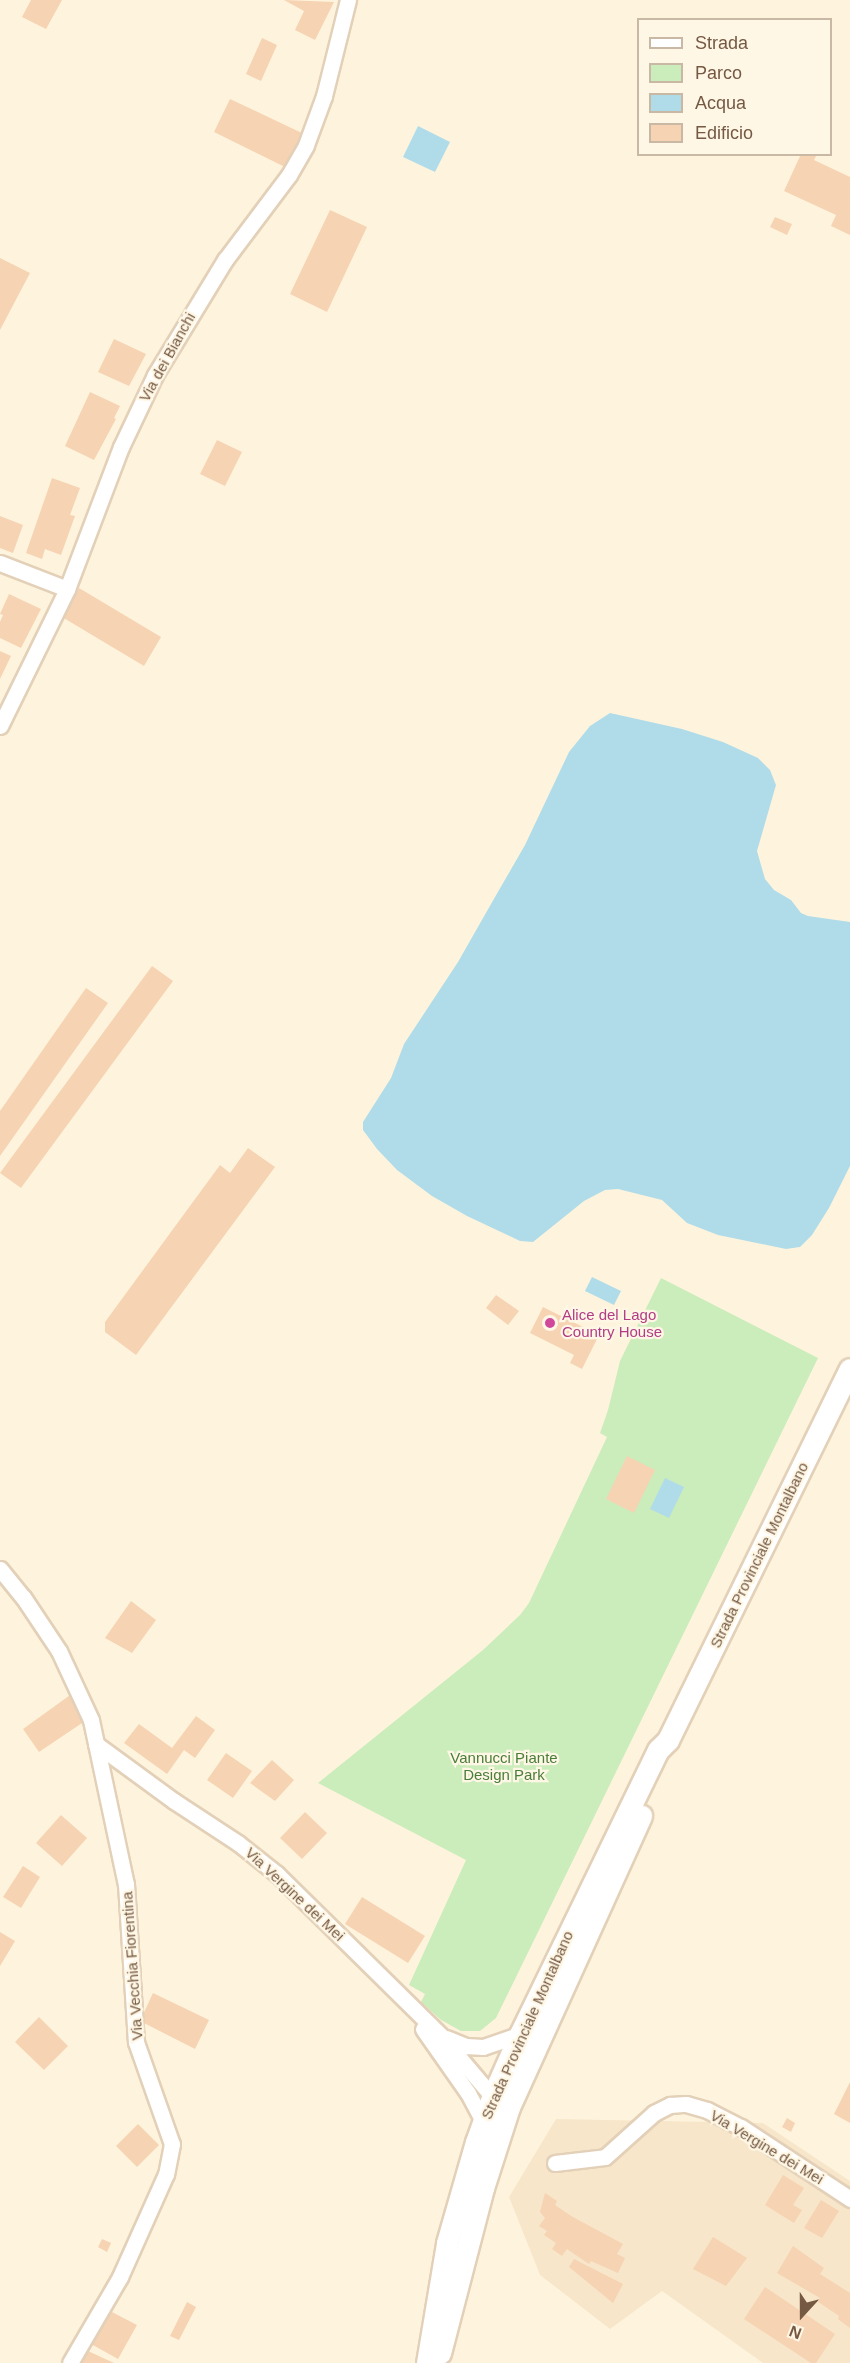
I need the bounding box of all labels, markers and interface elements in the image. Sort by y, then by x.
legend [637,18,832,156]
text: Strada [695,33,748,53]
text: Parco [695,63,742,83]
text: Acqua [695,93,746,113]
text: Edificio [695,123,753,143]
street label: Via dei Bianchi [135,309,199,405]
place label: Alice del Lago Country House [562,1305,662,1340]
marker: Alice del Lago Country House [543,1316,557,1330]
street label: Strada Provinciale Montalbano [706,1459,812,1651]
park label: Vannucci Piante Design Park [450,1748,558,1783]
street label: Via Vergine dei Mei [242,1843,348,1945]
street label: Via Vecchia Fiorentina [118,1891,146,2041]
street label: Strada Provinciale Montalbano [477,1928,577,2122]
street label: Via Vergine dei Mei [707,2106,827,2188]
north arrow [772,2285,832,2345]
text: N [787,2322,804,2342]

